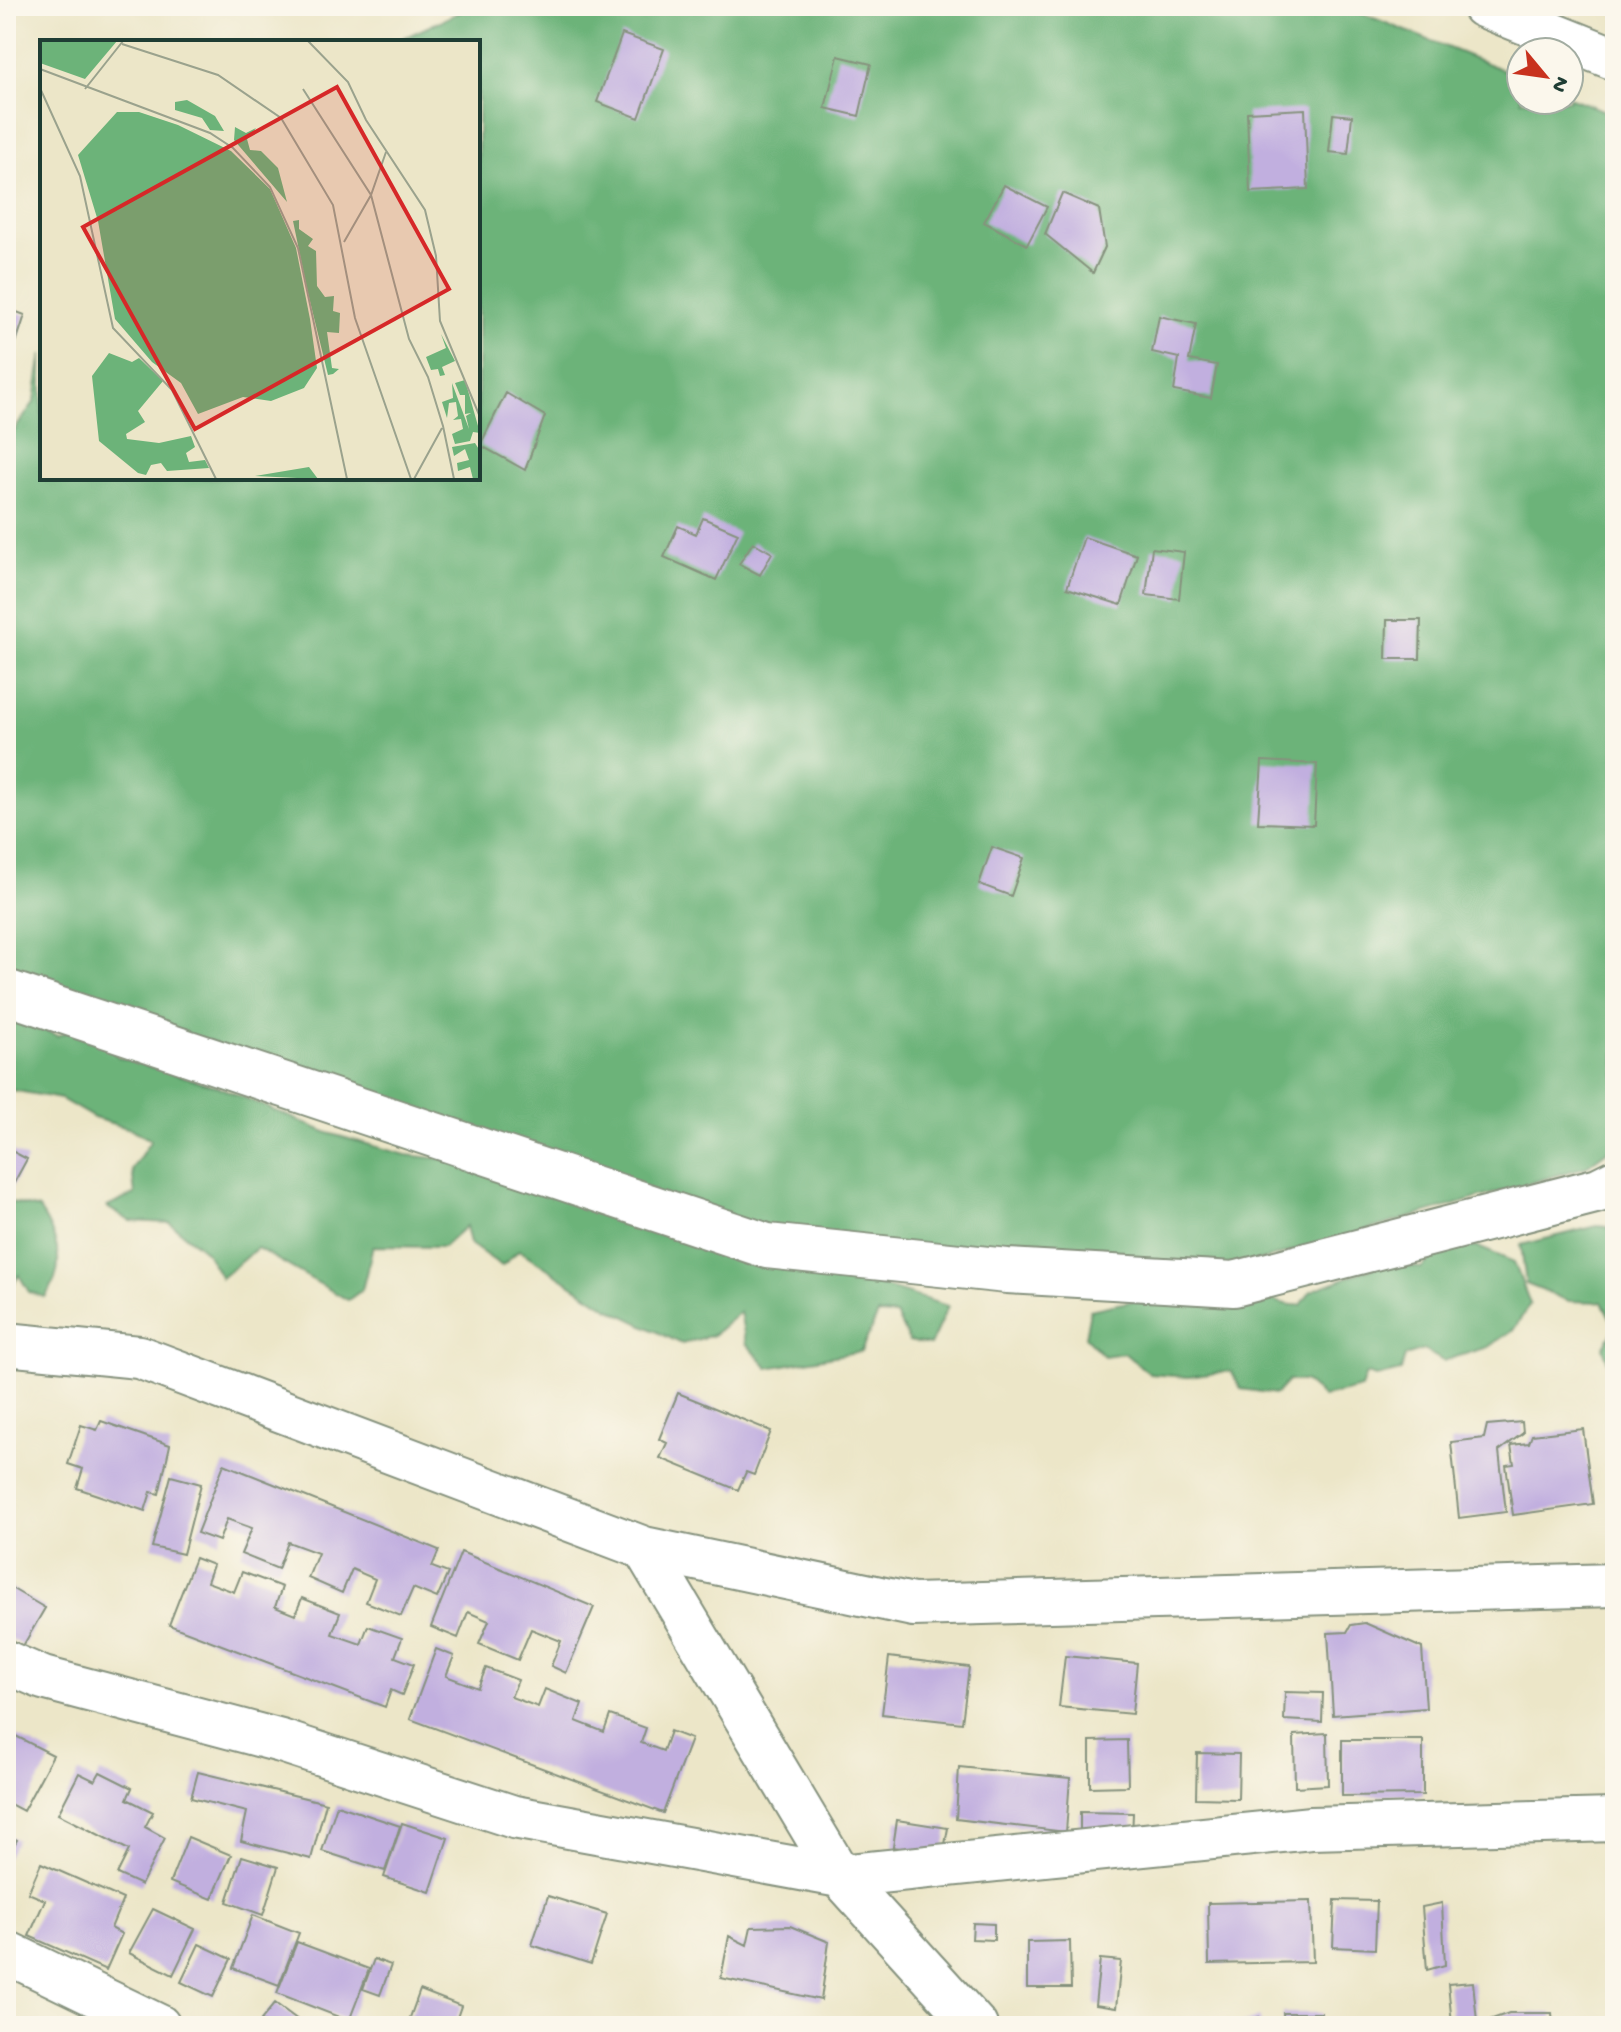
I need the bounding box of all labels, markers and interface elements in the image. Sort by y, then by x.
north arrow [1505,36,1585,116]
inset map [40,40,480,480]
text: N [1544,71,1574,96]

